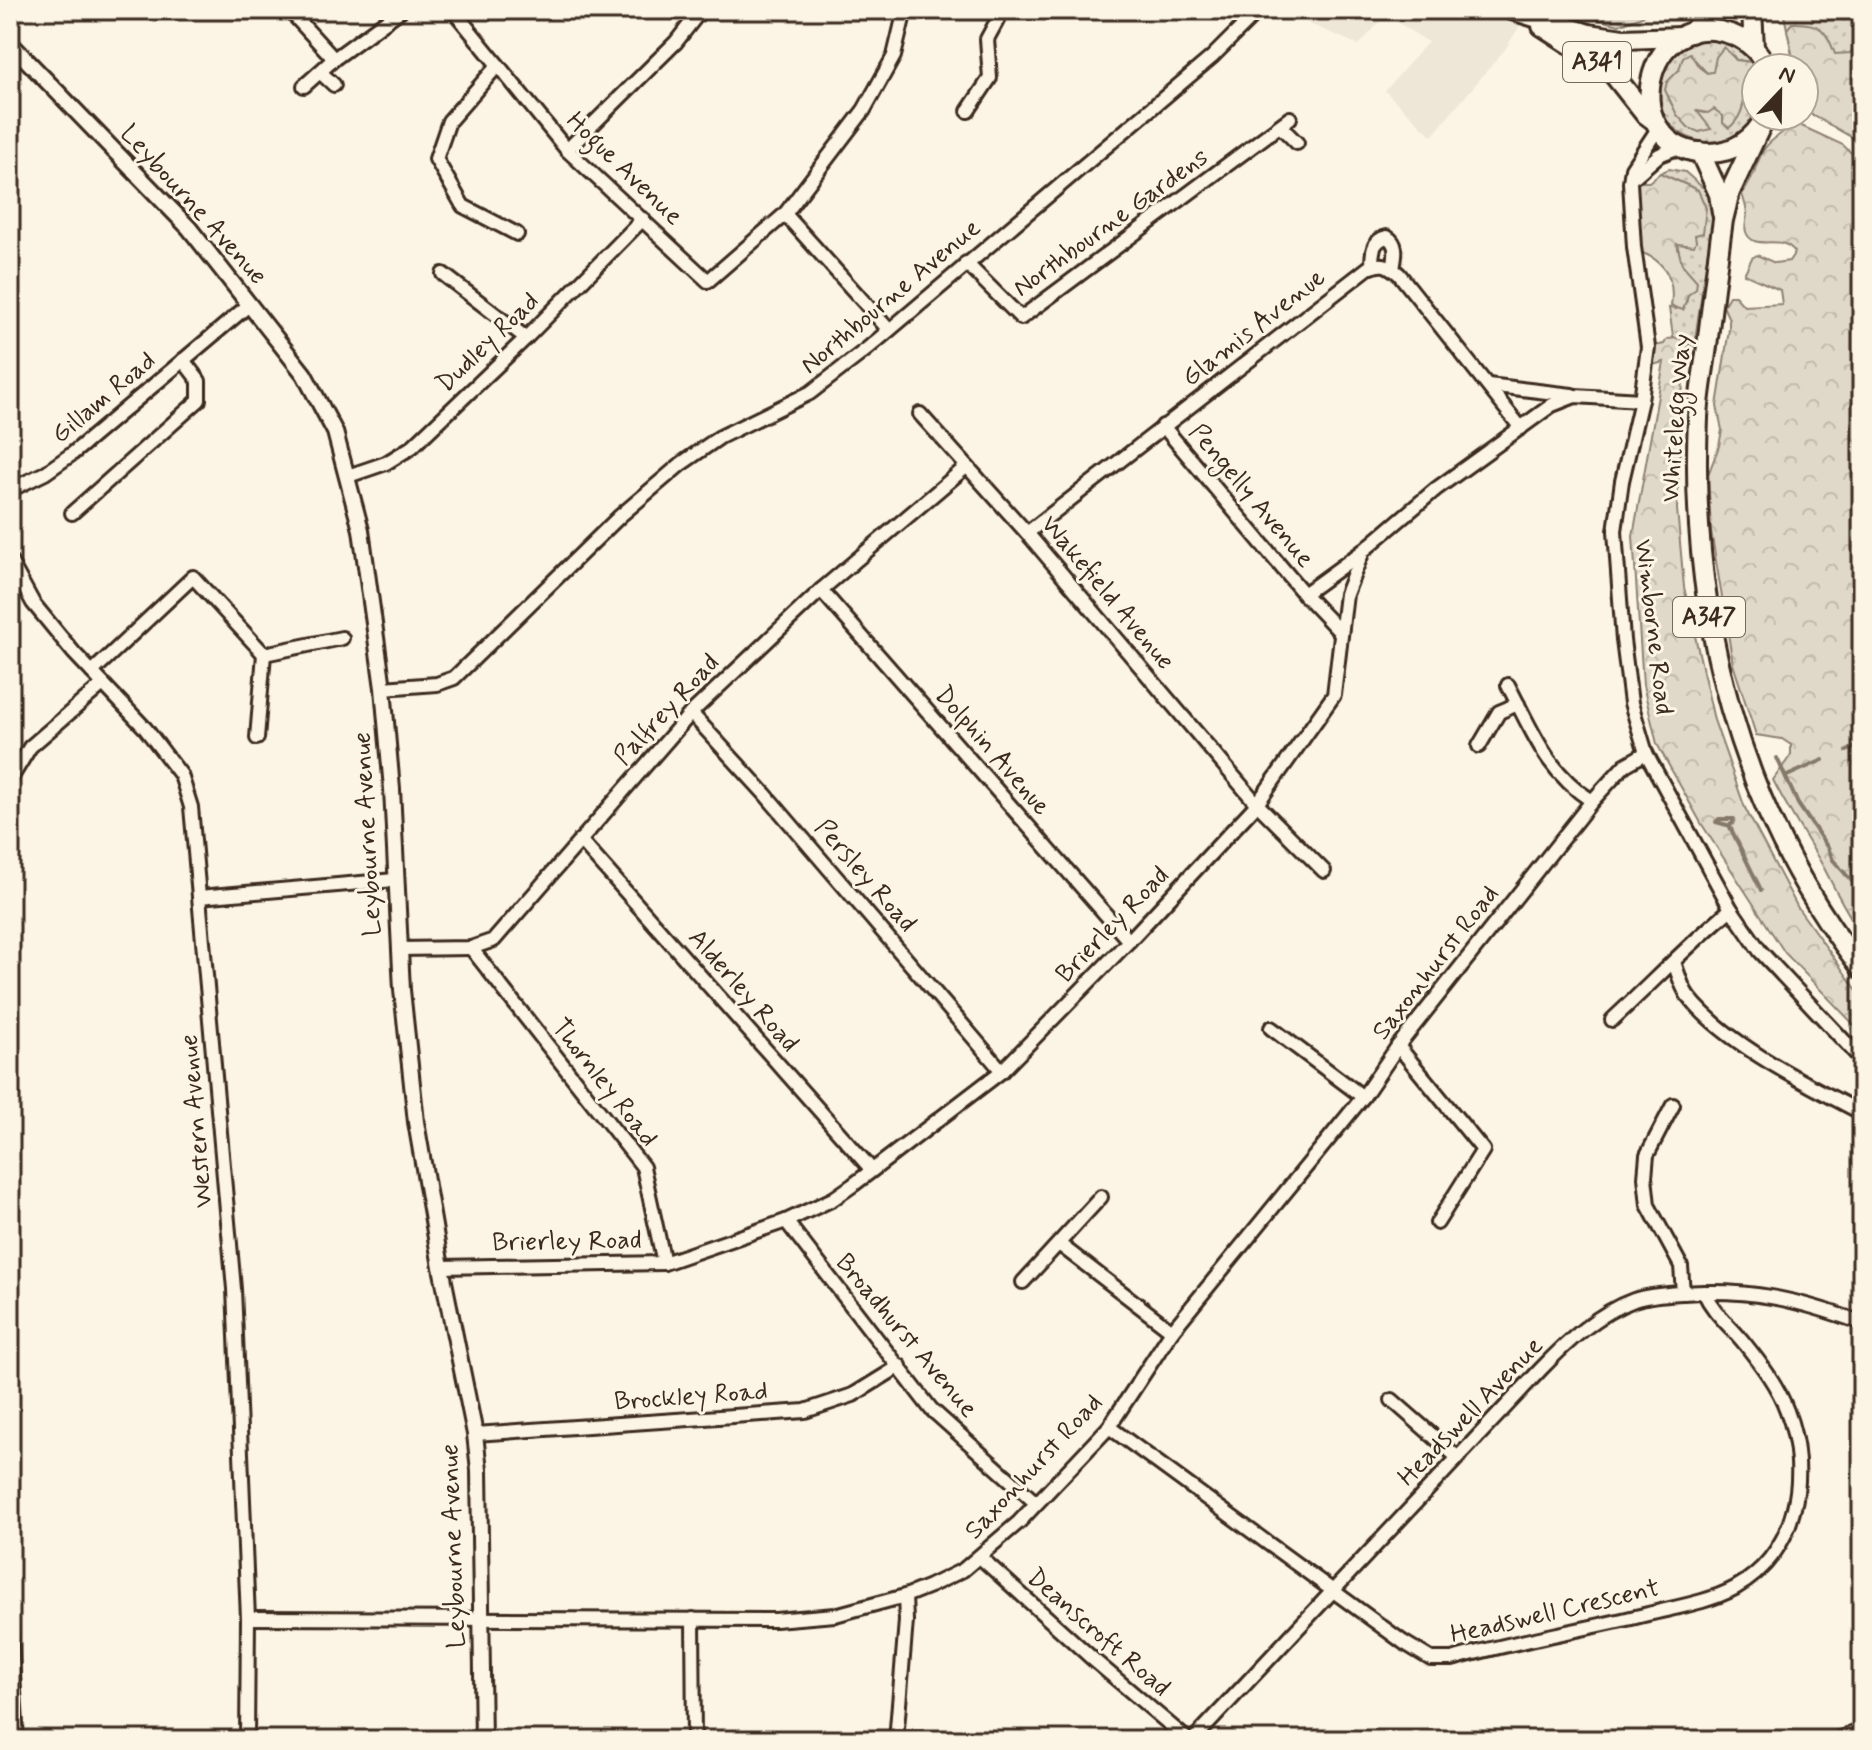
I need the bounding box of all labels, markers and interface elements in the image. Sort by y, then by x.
road number: A341 [1563,42,1631,82]
north arrow [1740,52,1820,132]
text: N [1775,60,1799,91]
street label: Hogue Avenue [556,105,690,236]
street label: Leybourne Avenue [112,118,274,292]
street label: Northbourne Gardens [1007,141,1215,305]
street label: Northbourne Avenue [794,211,988,382]
street label: Glamis Avenue [1175,261,1333,395]
street label: Dudley Road [429,285,547,401]
street label: Whitelegg Way [1654,333,1703,504]
street label: Gillam Road [45,344,163,452]
street label: Pengelly Avenue [1179,417,1321,577]
street label: Wakefield Avenue [1032,509,1182,677]
street label: Wimborne Road [1625,537,1681,717]
road number: A347 [1673,597,1745,637]
street label: Palfrey Road [607,647,727,773]
street label: Dolphin Avenue [926,679,1058,823]
street label: Leybourne Avenue [346,731,390,937]
street label: Persley Road [806,812,924,940]
street label: Brierley Road [1049,859,1177,991]
street label: Saxonhurst Road [1365,879,1507,1047]
street label: Alderley Road [680,922,806,1060]
street label: Thornley Road [543,1012,665,1154]
street label: Western Avenue [172,1033,222,1209]
street label: Brierley Road [492,1224,642,1260]
street label: Broadhurst Avenue [827,1247,985,1425]
street label: Headswell Avenue [1391,1330,1551,1494]
street label: Brockley Road [613,1375,769,1419]
street label: Saxonhurst Road [958,1387,1110,1547]
street label: Leybourne Avenue [433,1443,475,1649]
street label: Deanscroft Road [1019,1561,1177,1705]
street label: Headswell Crescent [1447,1571,1663,1653]

